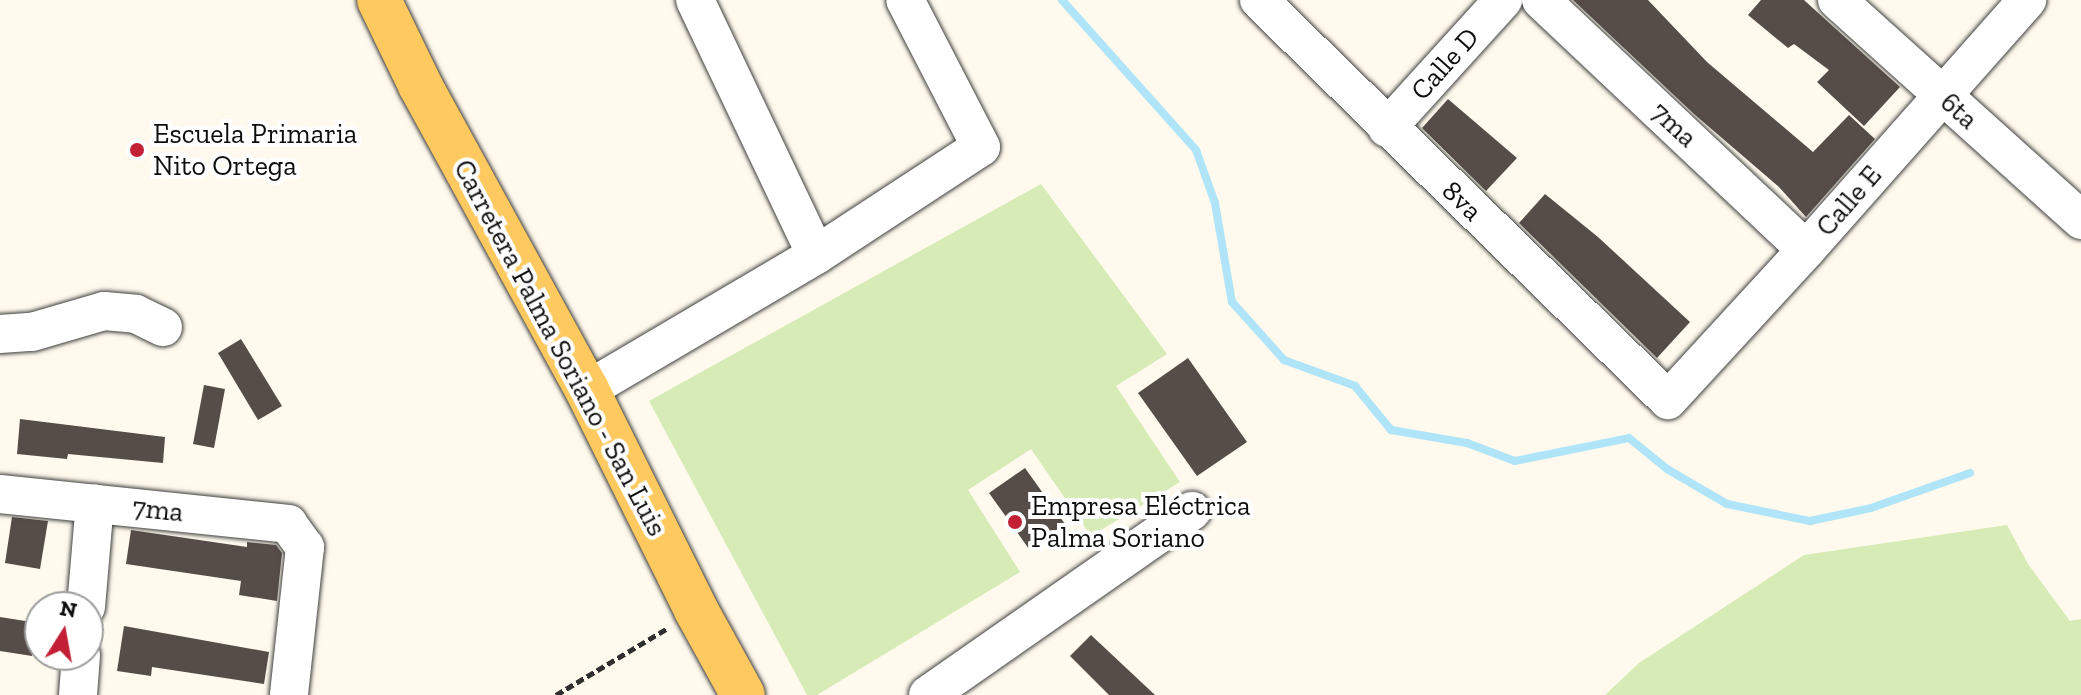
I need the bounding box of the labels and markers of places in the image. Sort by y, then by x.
place label: Escuela Primaria Nito Ortega [153,117,357,183]
marker: Escuela Primaria Nito Ortega [128,141,146,159]
place label: Empresa Eléctrica Palma Soriano [1031,489,1251,555]
marker: Empresa Eléctrica Palma Soriano [1006,513,1024,531]

